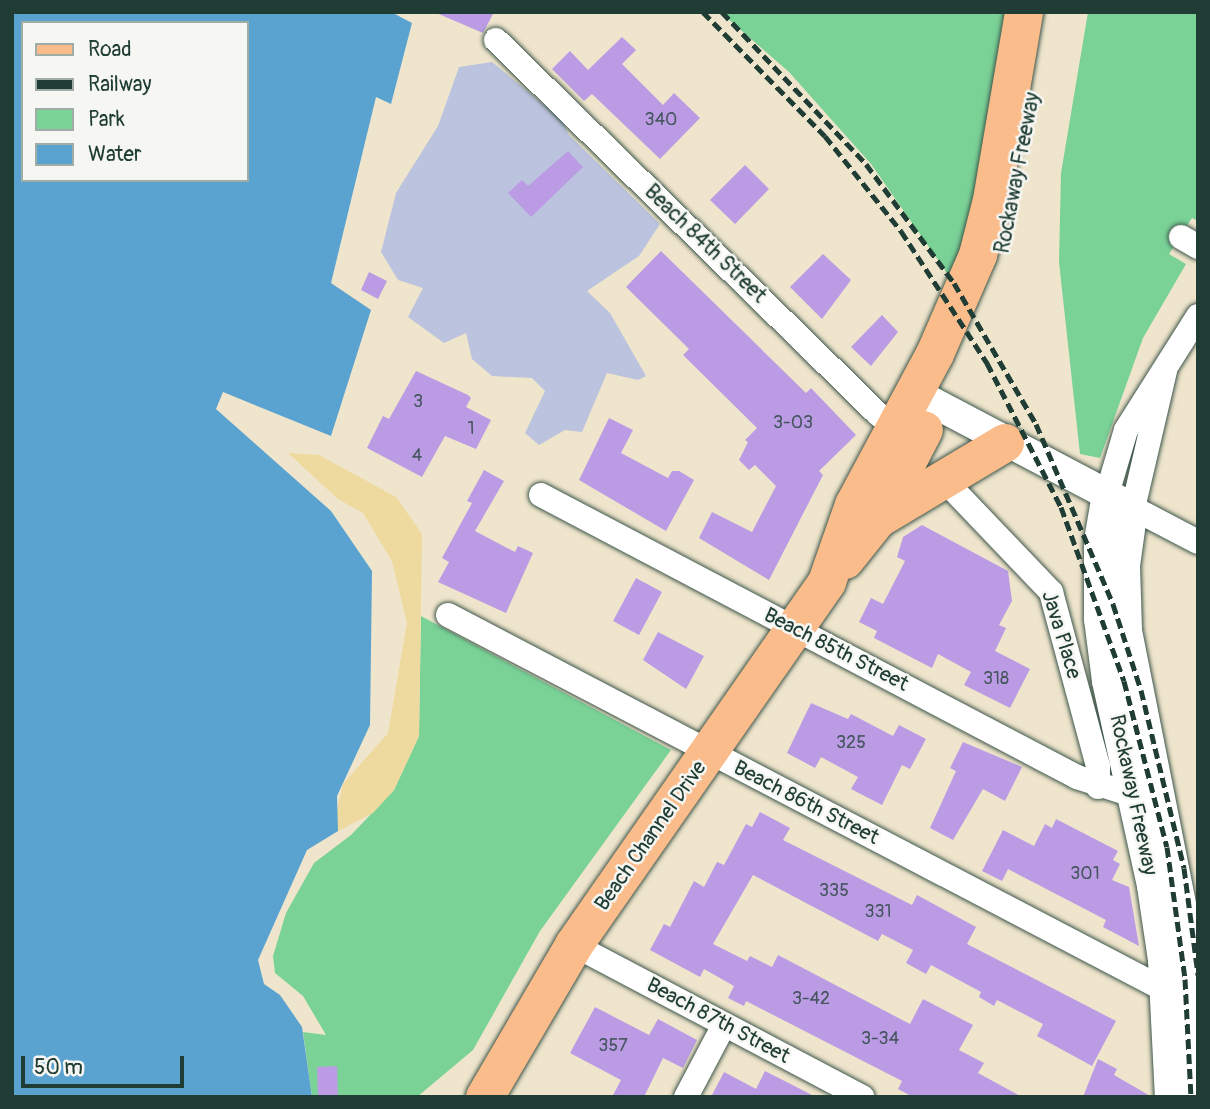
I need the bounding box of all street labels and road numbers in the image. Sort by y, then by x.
street label: Rockaway Freeway [990,90,1046,256]
street label: Beach 84th Street [639,179,771,309]
street label: Java Place [1036,588,1086,682]
street label: Beach 85th Street [760,603,912,697]
street label: Rockaway Freeway [1104,712,1162,878]
street label: Beach Channel Drive [590,756,712,916]
street label: Beach 86th Street [729,756,883,850]
street label: Beach 87th Street [642,973,794,1069]

